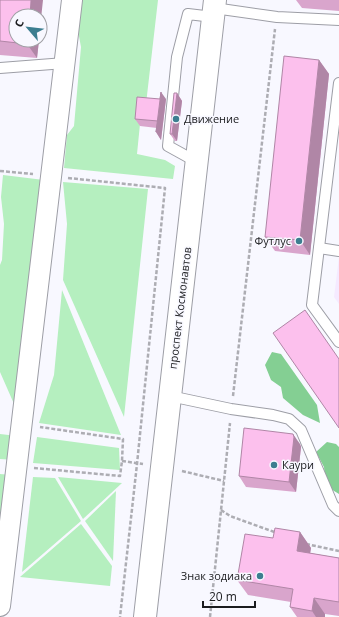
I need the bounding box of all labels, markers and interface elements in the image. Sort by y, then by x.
north arrow [8,8,48,48]
text: С [10,16,27,30]
place label: Движение [184,111,239,126]
marker: Движение [171,114,181,124]
place label: Футлус [254,233,291,248]
marker: Футлус [294,236,304,246]
street label: проспект Космонавтов [165,246,194,370]
place label: Каури [282,457,314,472]
marker: Каури [269,460,279,470]
place label: Знак зодиака [181,568,252,583]
marker: Знак зодиака [255,571,265,581]
scale bar [203,583,255,609]
text: 20 m [209,588,237,605]

